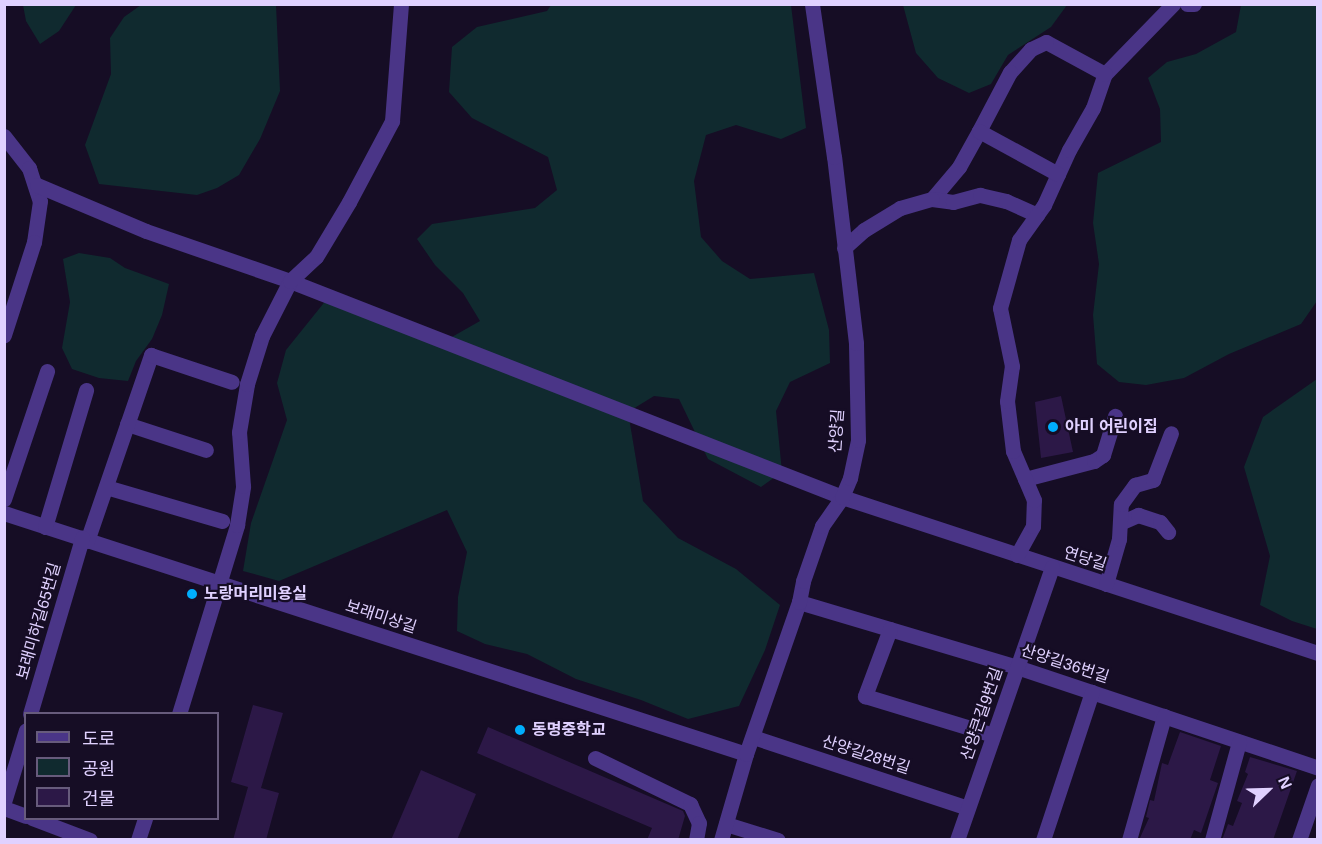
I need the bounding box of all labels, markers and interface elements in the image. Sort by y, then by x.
street label: 산양길 [826,408,848,454]
place label: 아미 어린이집 [1065,417,1158,437]
marker: 아미 어린이집 [1046,420,1060,434]
street label: 연당길 [1061,543,1109,575]
street label: 보래미하길65번길 [13,560,65,682]
place label: 노랑머리미용실 [204,584,307,604]
marker: 노랑머리미용실 [185,587,199,601]
street label: 보래미상길 [343,596,419,638]
street label: 산양길36번길 [1019,641,1111,687]
street label: 산양큰길9번길 [957,665,1007,763]
legend [24,712,219,820]
place label: 동명중학교 [532,720,606,740]
marker: 동명중학교 [513,723,527,737]
text: 도로 [82,729,115,749]
street label: 산양길28번길 [820,732,912,778]
text: 공원 [82,759,115,779]
north arrow [1238,760,1298,820]
text: N [1275,774,1295,791]
text: 건물 [82,789,115,809]

